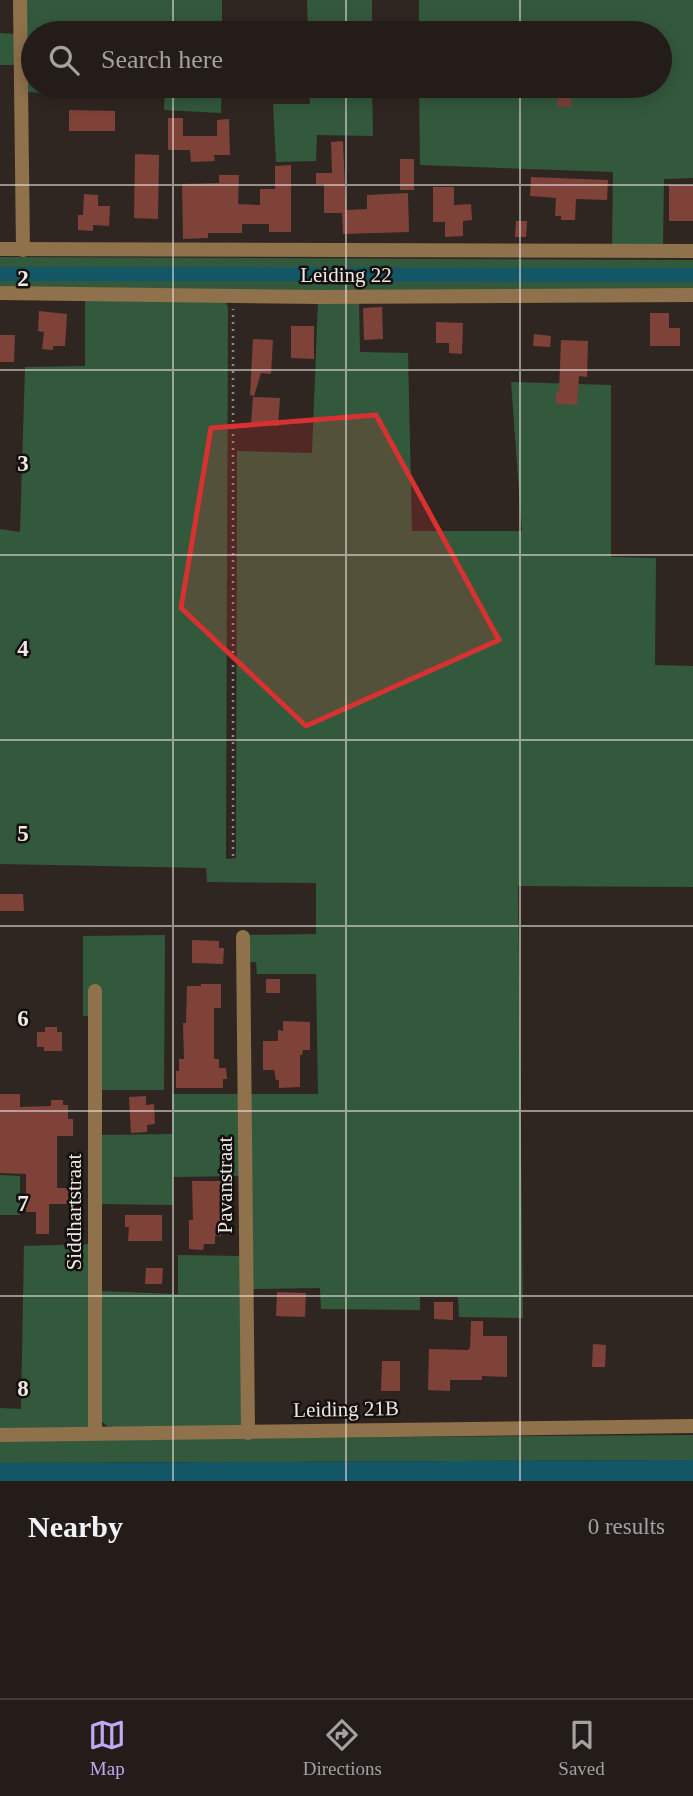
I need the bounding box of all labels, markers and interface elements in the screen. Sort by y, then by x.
search box [21,21,672,98]
icon: search [45,41,83,79]
text: Search here [101,45,223,74]
street label: Leiding 22 [300,263,392,287]
text: 2 [17,266,29,291]
text: 3 [17,451,29,476]
text: 4 [17,636,29,661]
text: 5 [17,821,29,846]
text: 6 [17,1006,29,1031]
street label: Pavanstraat [213,1136,237,1233]
street label: Siddhartstraat [62,1154,86,1270]
text: 7 [17,1191,29,1216]
text: 8 [17,1376,29,1401]
street label: Leiding 21B [293,1396,399,1422]
text: Nearby [28,1510,123,1543]
text: 0 results [588,1514,665,1539]
tab: Map [88,1716,126,1780]
tab: Directions [303,1716,382,1780]
tab: Saved [558,1716,605,1780]

